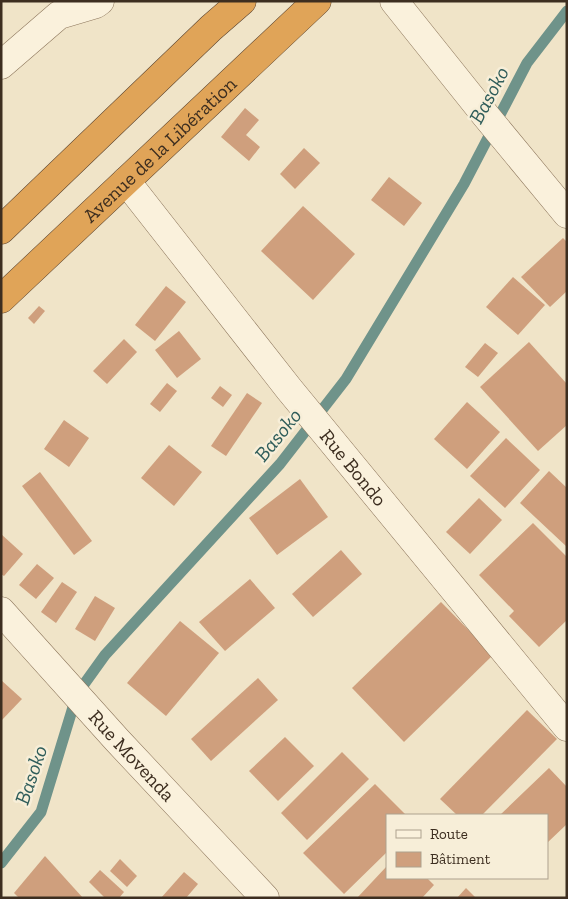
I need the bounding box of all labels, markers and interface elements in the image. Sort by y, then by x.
water label: Basoko [463,62,514,128]
street label: Avenue de la Libération [78,71,242,227]
water label: Basoko [249,403,307,466]
street label: Rue Bondo [315,424,392,511]
street label: Rue Movenda [84,705,180,806]
water label: Basoko [9,742,52,808]
legend [386,814,548,879]
text: Route [430,825,468,843]
text: Bâtiment [430,850,491,868]

